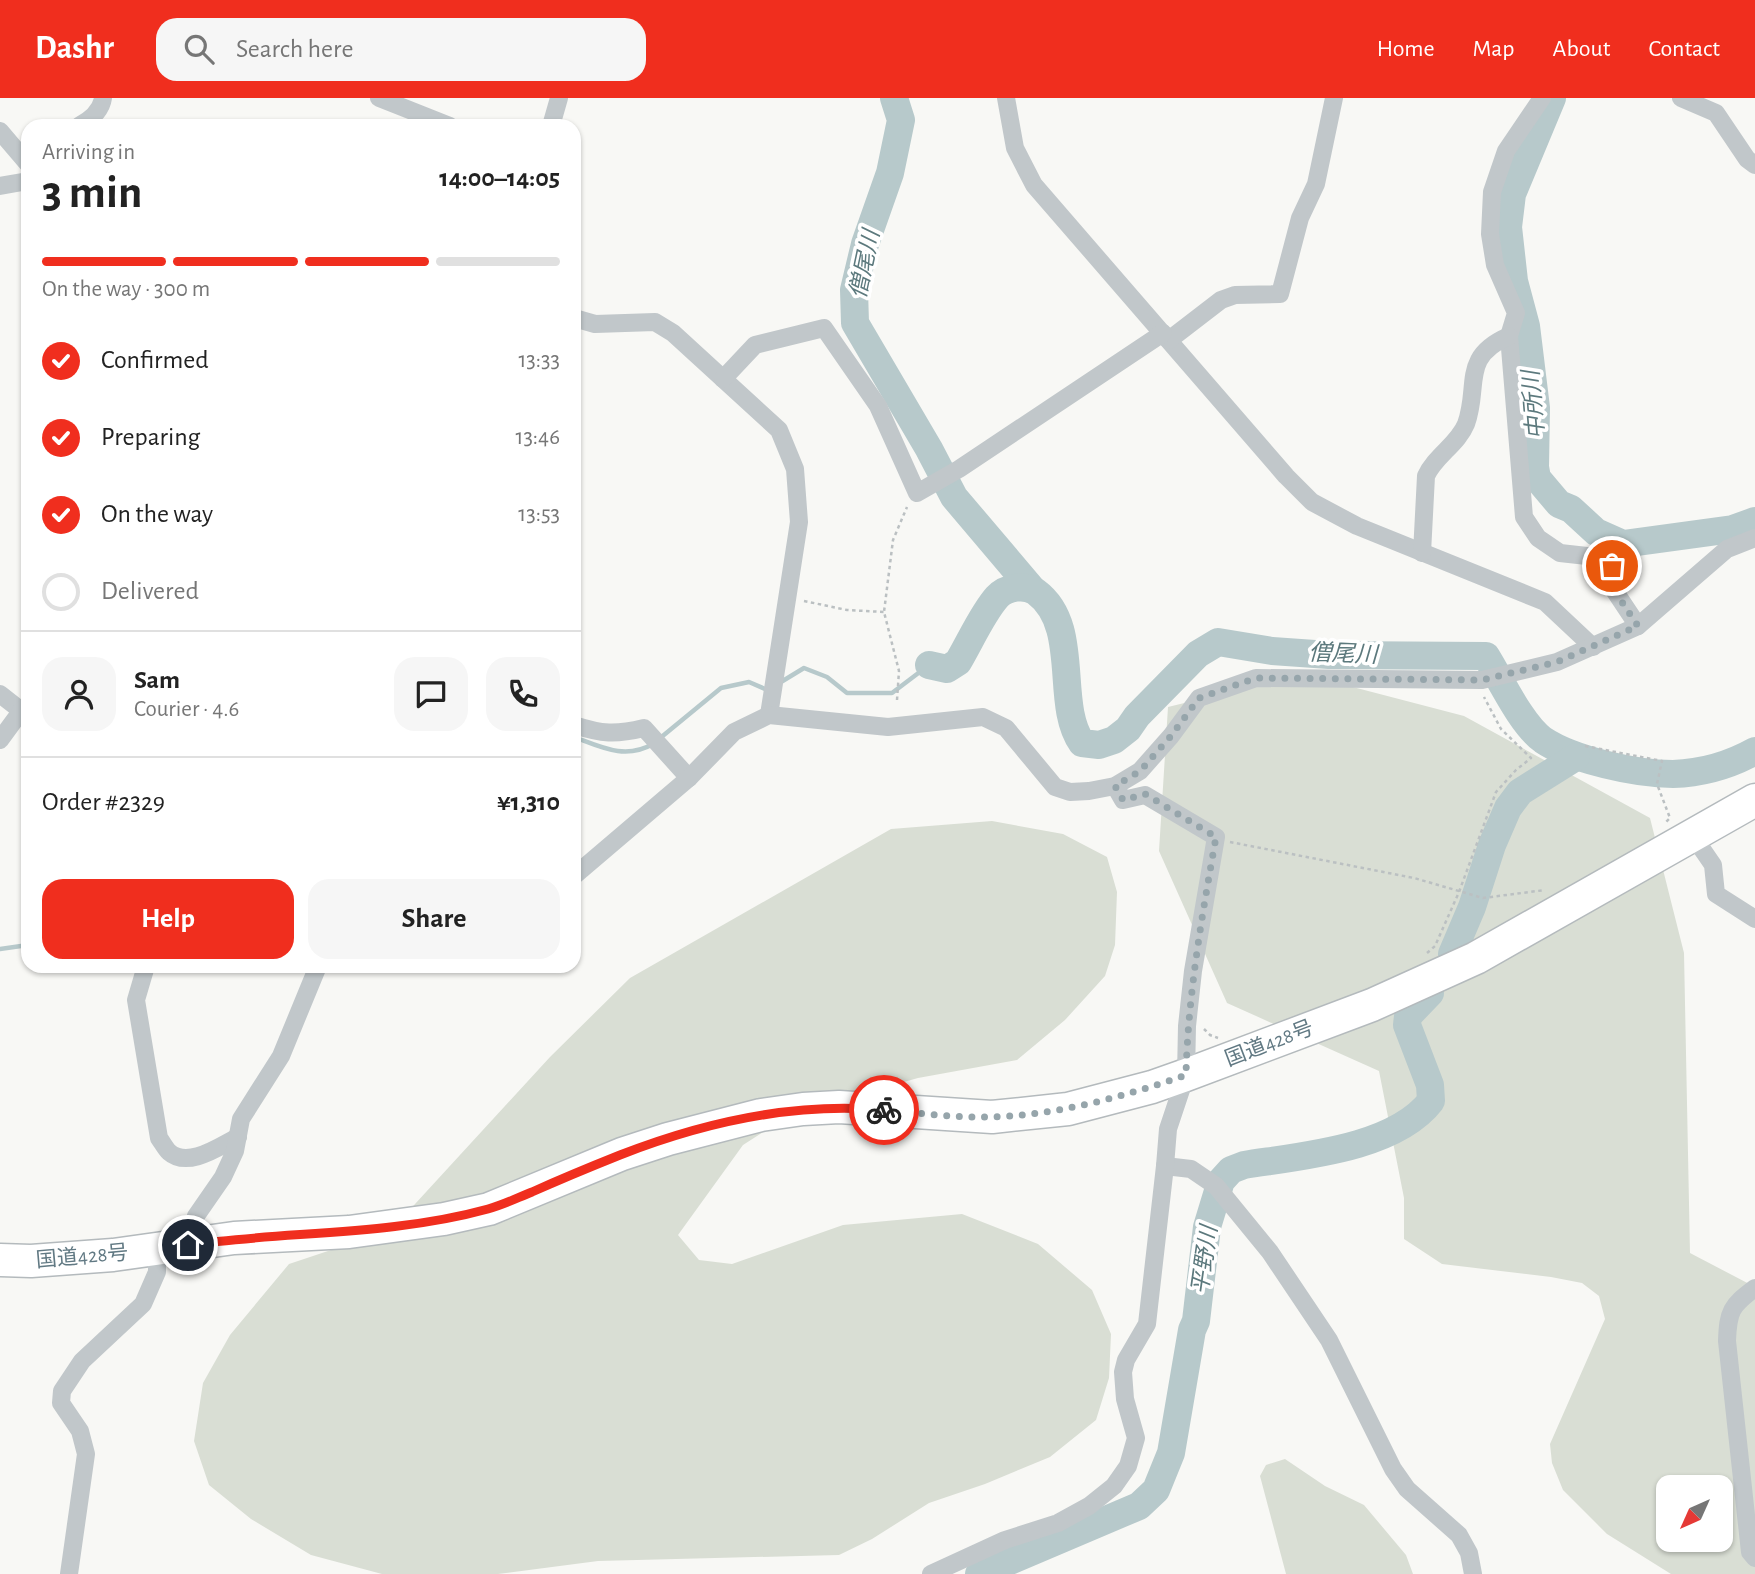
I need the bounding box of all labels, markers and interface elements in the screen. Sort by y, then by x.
search box [156,18,646,81]
icon: search [180,30,218,68]
text: Dashr [35,32,114,65]
text: Search here [236,36,353,62]
text: Home [1377,37,1435,61]
text: Map [1473,37,1515,61]
text: About [1553,37,1610,61]
text: Contact [1648,37,1720,61]
text: Arriving in [42,141,135,164]
text: 14:00–14:05 [439,165,560,191]
text: 3 min [42,170,142,216]
water label: 僧尾川 [845,225,885,300]
text: On the way · 300 m [42,278,210,301]
icon: check [42,342,80,380]
text: Confirmed [101,347,209,373]
text: 13:33 [518,349,560,372]
water label: 中所川 [1518,367,1549,440]
icon: check [42,419,80,457]
text: Preparing [101,424,200,450]
text: 13:46 [515,426,560,449]
icon: check [42,496,80,534]
text: On the way [101,501,213,527]
text: 13:53 [518,503,560,526]
pin [1582,536,1642,596]
icon: bag [1593,547,1631,585]
text: Delivered [101,578,199,604]
water label: 僧尾川 [1308,640,1381,667]
button: person [42,657,116,731]
button: chat [394,657,468,731]
button: phone [486,657,560,731]
text: Sam [134,667,180,693]
text: Courier · 4.6 [134,698,239,721]
text: Order #2329 [42,789,165,815]
text: ¥1,310 [497,789,560,815]
button: Help [42,879,294,959]
button: Share [308,879,560,959]
street label: 国道428号 [1222,1016,1316,1070]
courier [849,1075,919,1145]
icon: bike [865,1091,903,1129]
pin [158,1215,218,1275]
water label: 平野川 [1188,1221,1222,1296]
icon: home [169,1226,207,1264]
street label: 国道428号 [35,1241,129,1271]
north arrow [1656,1475,1732,1552]
map controls [1656,1475,1733,1552]

